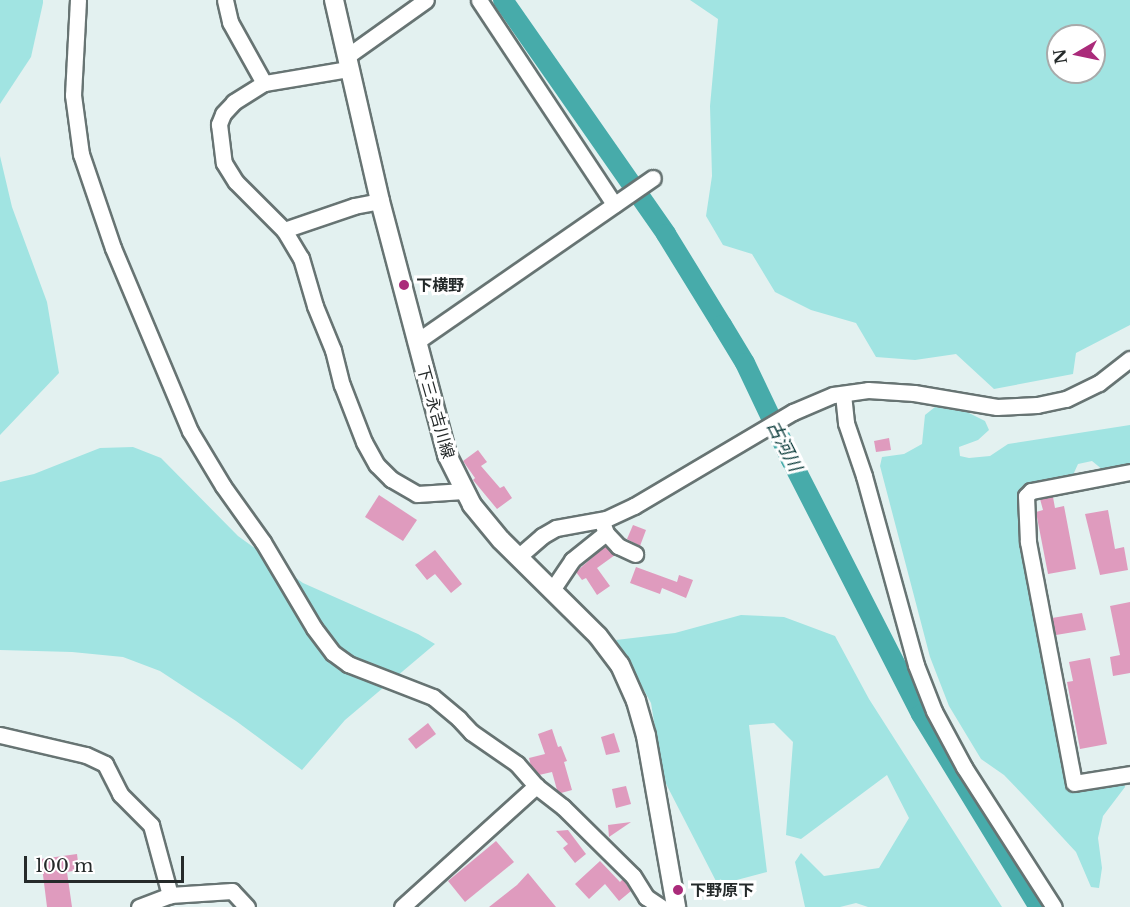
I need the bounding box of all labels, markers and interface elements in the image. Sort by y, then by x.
north arrow [1046,24,1106,84]
text: N [1049,48,1071,66]
place label: 下横野 [416,275,464,295]
marker: 下横野 [397,278,411,292]
street label: 下三永吉川線 [414,363,458,461]
water label: 古河川 [762,417,806,475]
scale bar [27,844,188,882]
text: 100 m [35,855,93,877]
place label: 下野原下 [690,880,754,900]
marker: 下野原下 [671,883,685,897]

